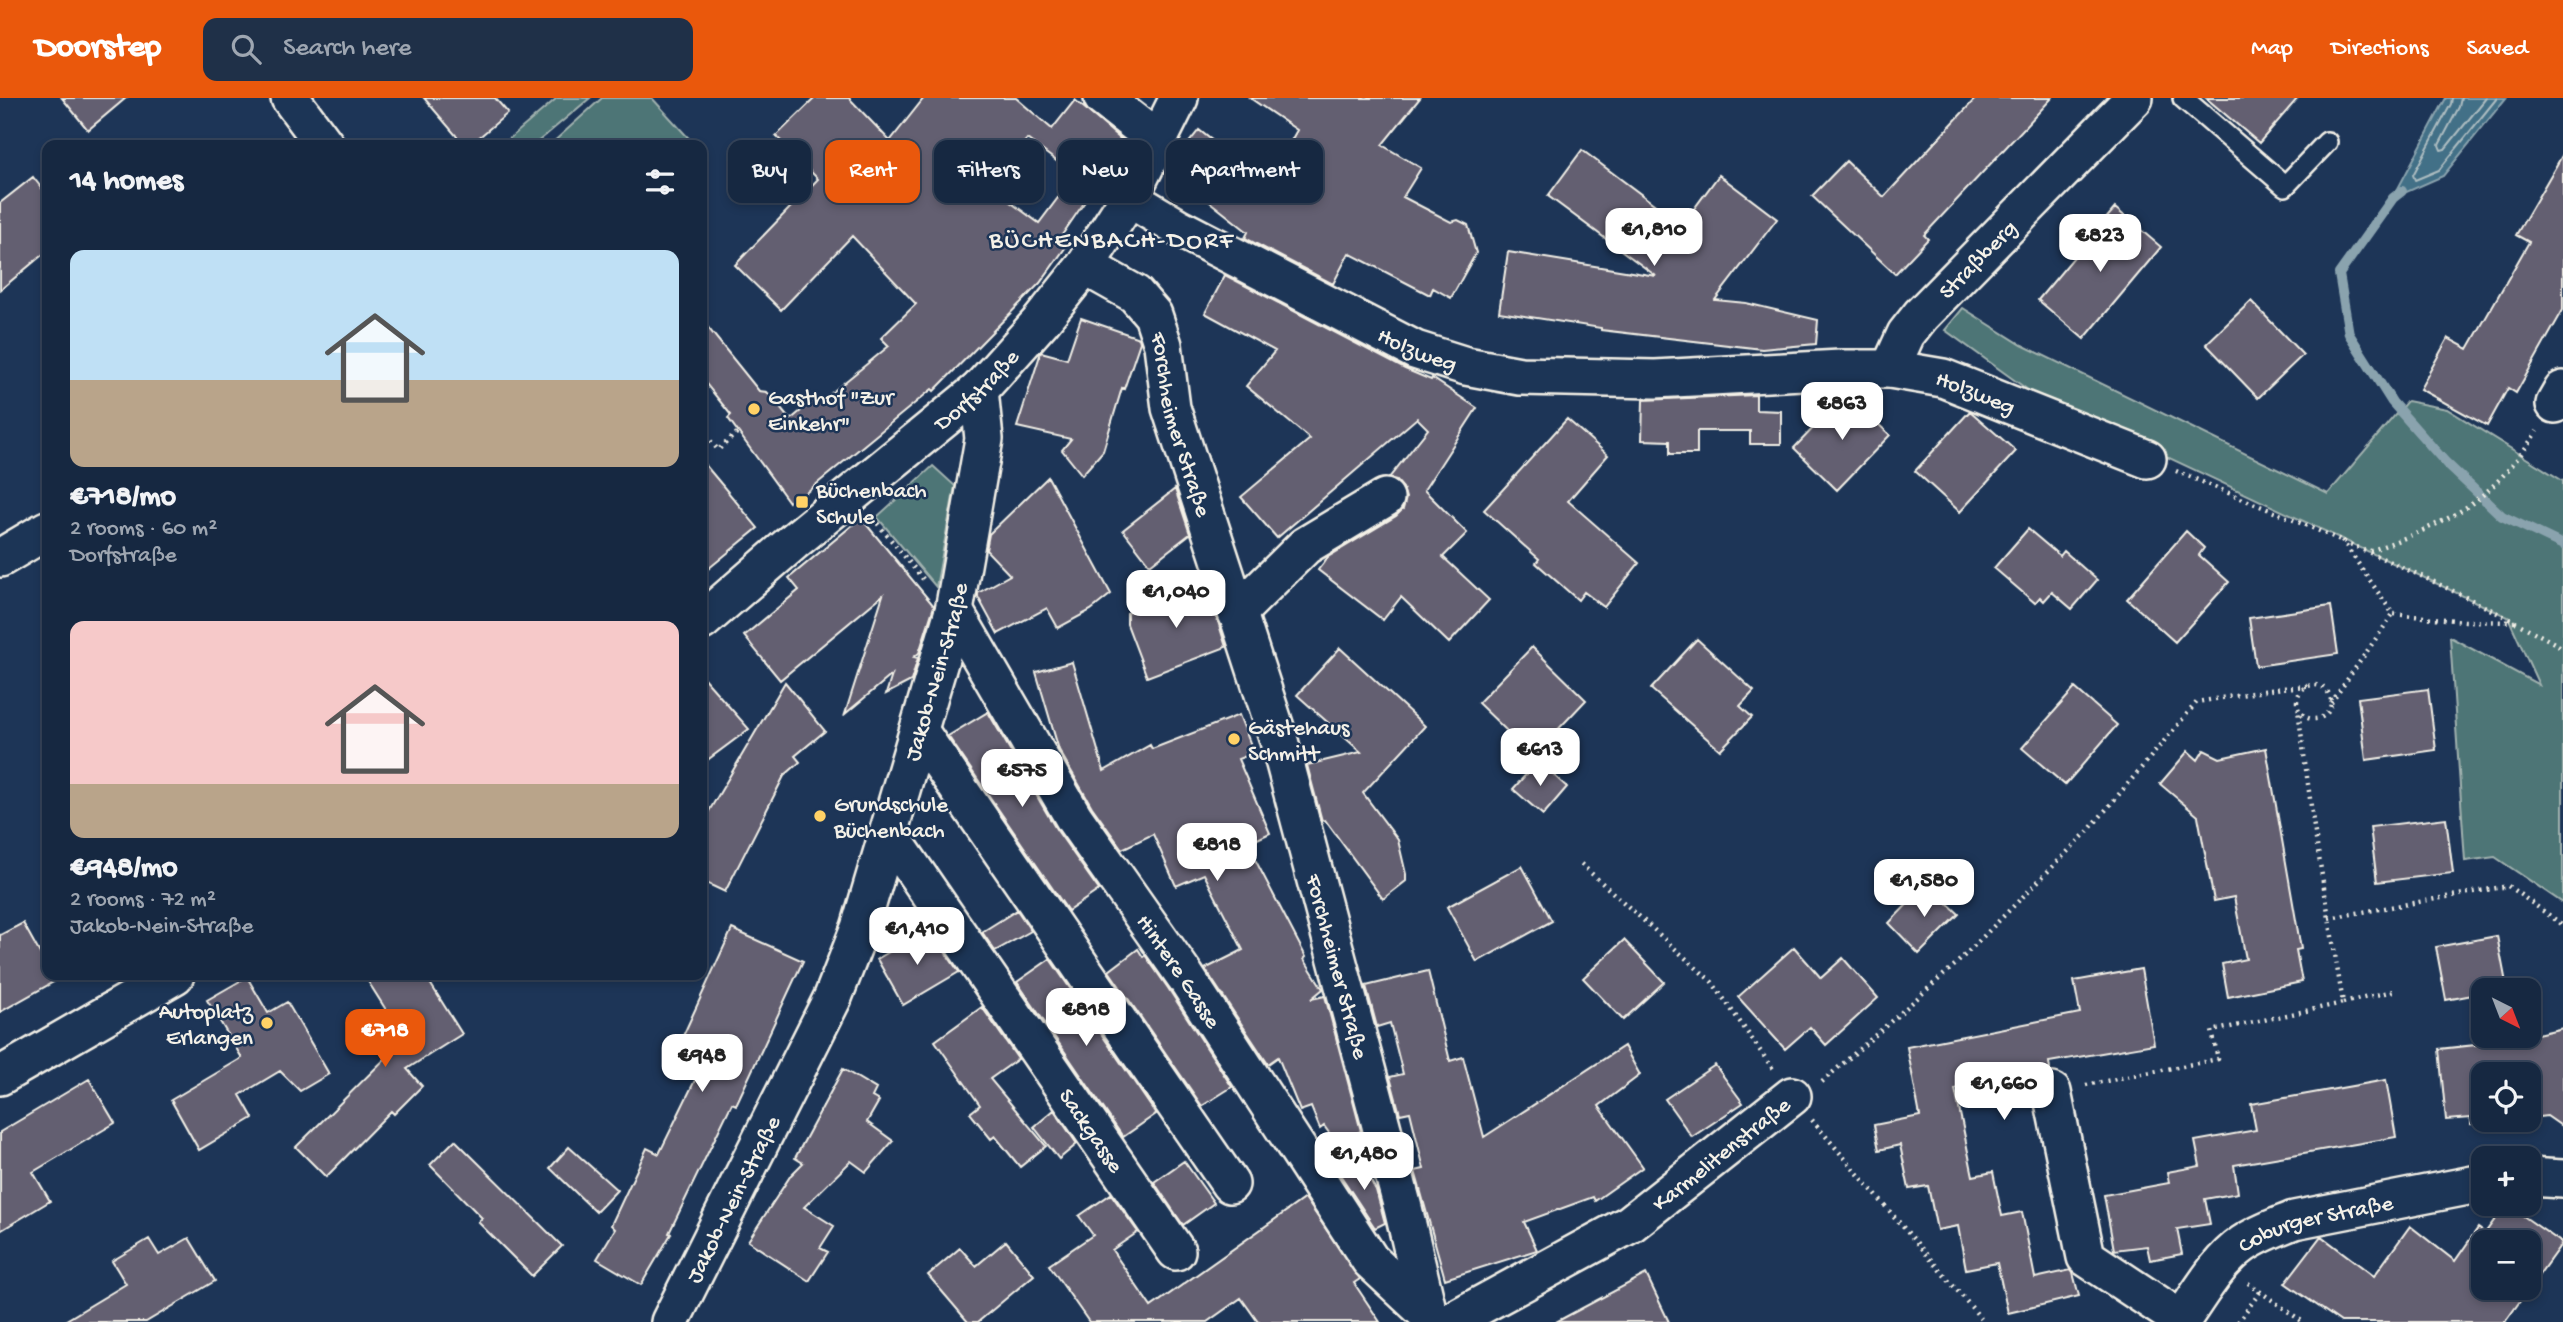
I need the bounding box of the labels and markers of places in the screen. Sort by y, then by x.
pin: €1,810 [1597,208,1711,268]
pin: €823 [2059,214,2141,274]
pin: €863 [1801,382,1883,442]
place label: Gasthof "Zur Einkehr" [768,386,895,439]
marker: Gasthof "Zur Einkehr" [746,401,762,417]
place label: Büchenbach Schule [815,479,927,532]
marker: Büchenbach Schule [794,494,810,510]
pin: €1,040 [1119,570,1233,630]
place label: Gästehaus Schmitt [1248,716,1350,769]
pin: €613 [1499,728,1581,788]
marker: Gästehaus Schmitt [1226,731,1242,747]
pin: €575 [981,750,1063,809]
place label: Grundschule Büchenbach [833,793,949,846]
marker: Grundschule Büchenbach [812,808,828,824]
pin: €818 [1176,824,1258,883]
pin: €1,580 [1867,860,1981,919]
pin: €1,410 [860,908,974,967]
pin: €818 [1045,988,1127,1048]
place label: Autoplatz Erlangen [159,1000,254,1053]
pin: €718 [344,1010,426,1069]
marker: Autoplatz Erlangen [259,1015,275,1031]
pin: €948 [661,1034,743,1094]
pin: €1,660 [1947,1062,2061,1122]
pin: €1,480 [1307,1132,1421,1192]

